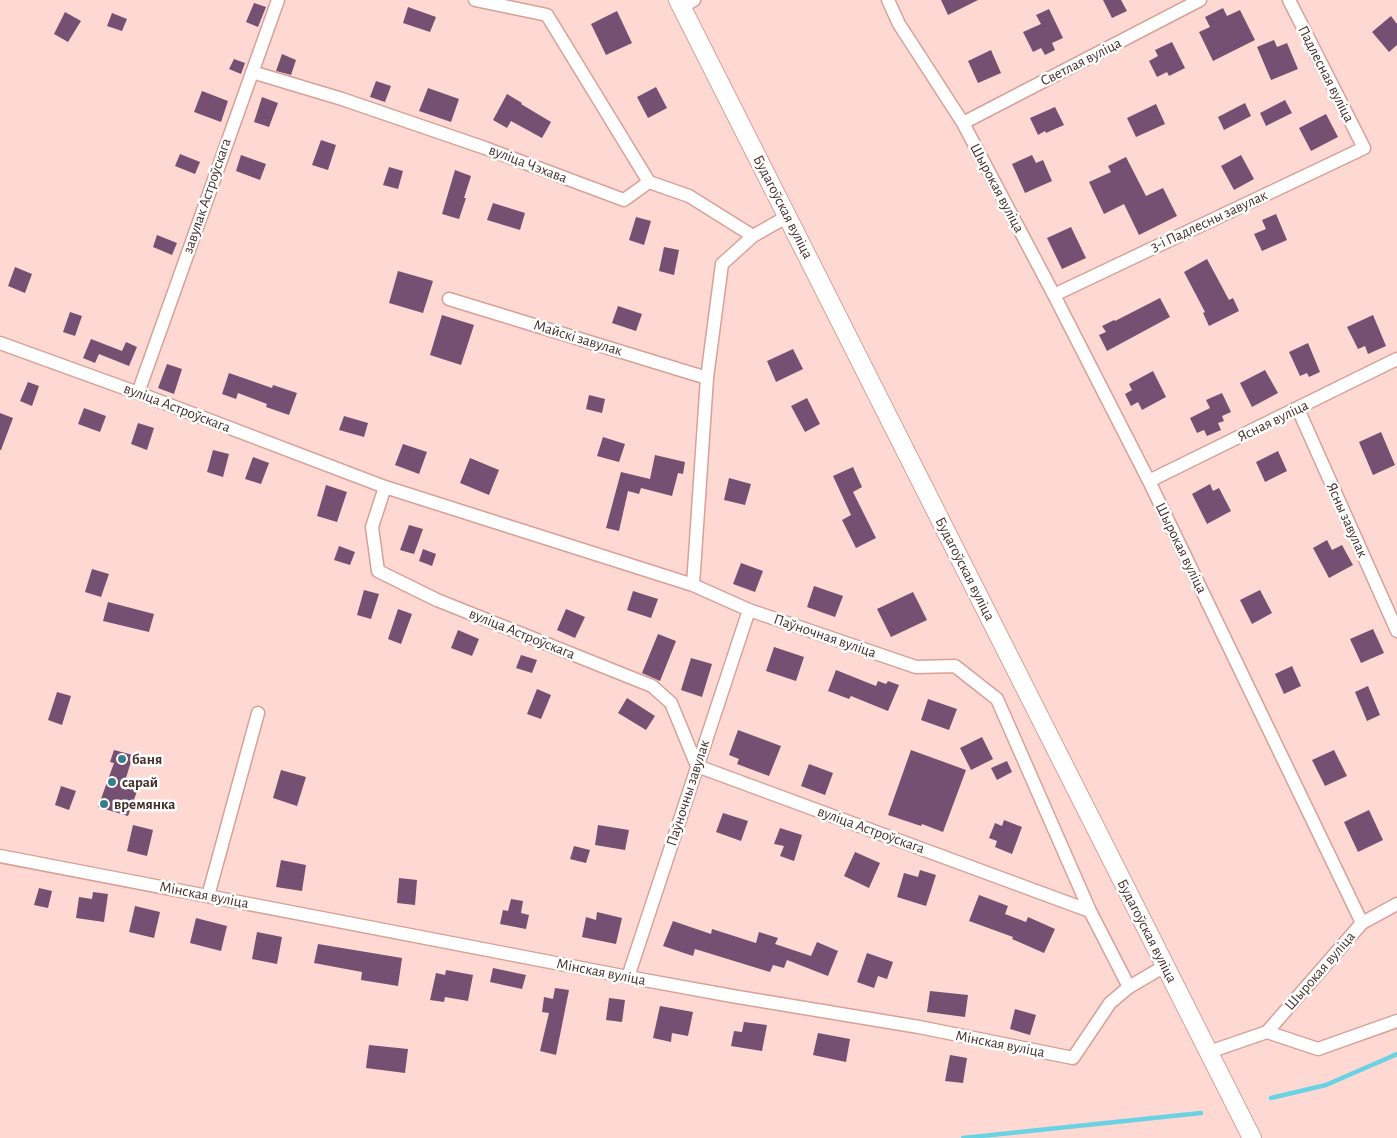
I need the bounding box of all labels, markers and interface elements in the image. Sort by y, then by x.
street label: Падлесная вуліца [1294,23,1358,125]
street label: Светлая вуліца [1037,34,1125,90]
street label: завулак Астроўскага [179,136,235,256]
street label: Шырокая вуліца [966,140,1028,236]
street label: вуліца Чэхава [486,141,570,187]
street label: Будагоўская вуліца [749,152,817,262]
street label: 3-і Падлесны завулак [1148,186,1270,256]
street label: Майскі завулак [531,316,625,360]
street label: вуліца Астроўскага [121,379,233,437]
street label: Ясная вуліца [1235,396,1311,446]
street label: Ясны завулак [1322,480,1372,560]
street label: Шырокая вуліца [1151,500,1211,596]
street label: Будагоўская вуліца [931,514,999,624]
street label: вуліца Астроўскага [466,605,578,663]
street label: Паўночная вуліца [771,610,879,662]
street label: Паўночны завулак [662,738,714,848]
place label: баня [132,750,162,768]
marker: баня [116,753,128,765]
place label: сарай [122,773,158,791]
marker: сарай [106,776,118,788]
place label: времянка [114,795,175,813]
marker: времянка [98,798,110,810]
street label: вуліца Астроўскага [815,802,927,858]
street label: Будагоўская вуліца [1113,876,1181,986]
street label: Мінская вуліца [158,878,250,912]
street label: Шырокая вуліца [1281,928,1359,1014]
street label: Мінская вуліца [555,955,647,989]
street label: Мінская вуліца [954,1027,1046,1061]

